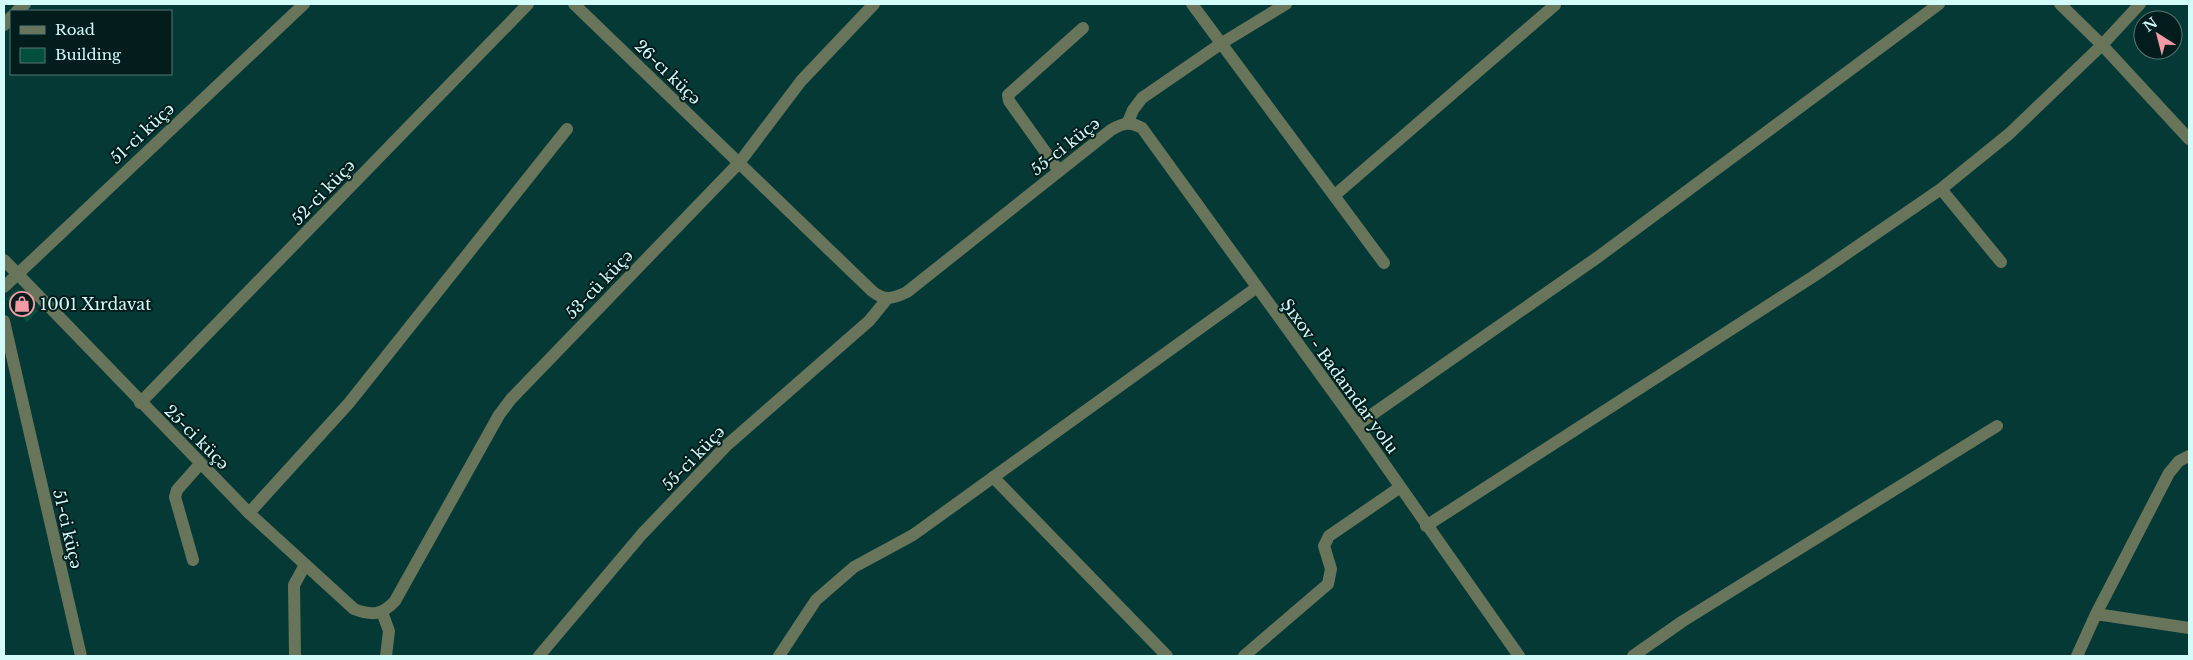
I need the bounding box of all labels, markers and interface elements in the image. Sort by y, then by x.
legend [10,10,172,75]
north arrow [2133,10,2183,60]
text: N [2140,13,2161,36]
text: Road [55,20,95,39]
street label: 26-cı küçə [631,35,705,109]
text: Building [55,45,122,64]
street label: 51-ci küçə [106,98,178,168]
street label: 55-ci küçə [1026,113,1104,179]
street label: 52-ci küçə [287,155,359,229]
street label: 53-cü küçə [561,245,637,323]
shop icon: 1001 Xırdavat [9,291,35,317]
place label: 1001 Xırdavat [40,294,151,314]
street label: Şıxov - Badamdar yolu [1277,295,1403,458]
street label: 25-ci küçə [160,400,234,474]
street label: 55-ci küçə [657,421,729,495]
street label: 51-ci küçə [49,487,87,571]

